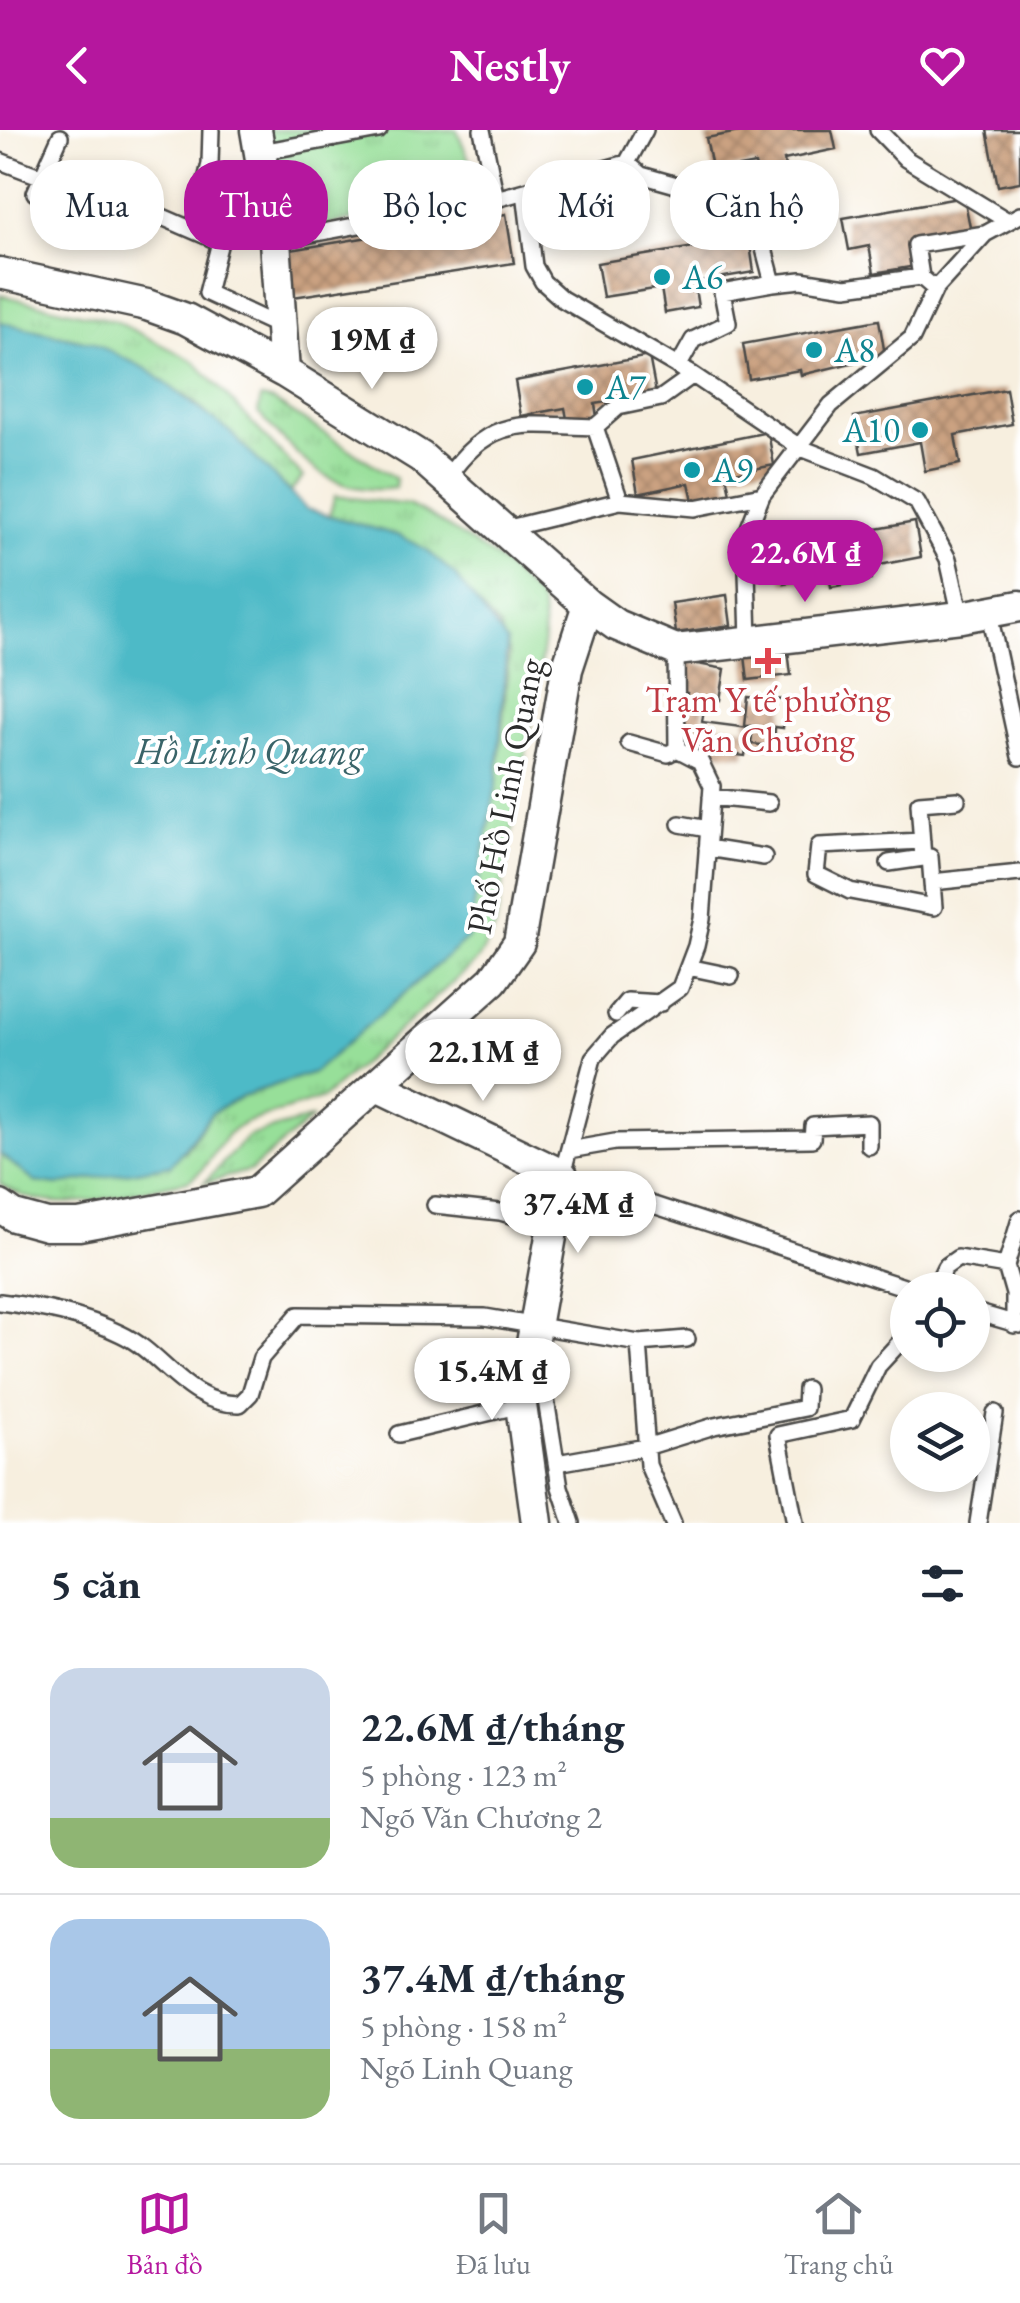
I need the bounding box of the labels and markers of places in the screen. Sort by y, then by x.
place label: A6 [681,254,723,299]
marker: A6 [651,266,673,288]
pin: 19M ₫ [302,307,442,392]
place label: A8 [833,327,875,372]
marker: A8 [803,339,825,361]
place label: A7 [604,364,646,409]
marker: A7 [574,376,596,398]
place label: A10 [841,407,900,452]
marker: A10 [909,419,931,441]
place label: A9 [711,447,753,492]
marker: A9 [681,459,703,481]
pin: 22.6M ₫ [713,520,897,605]
marker: Trạm Y tế phường Văn Chương [755,648,781,674]
place label: Trạm Y tế phường Văn Chương [645,677,891,762]
pin: 22.1M ₫ [391,1019,575,1104]
pin: 37.4M ₫ [486,1171,670,1256]
pin: 15.4M ₫ [400,1338,584,1423]

